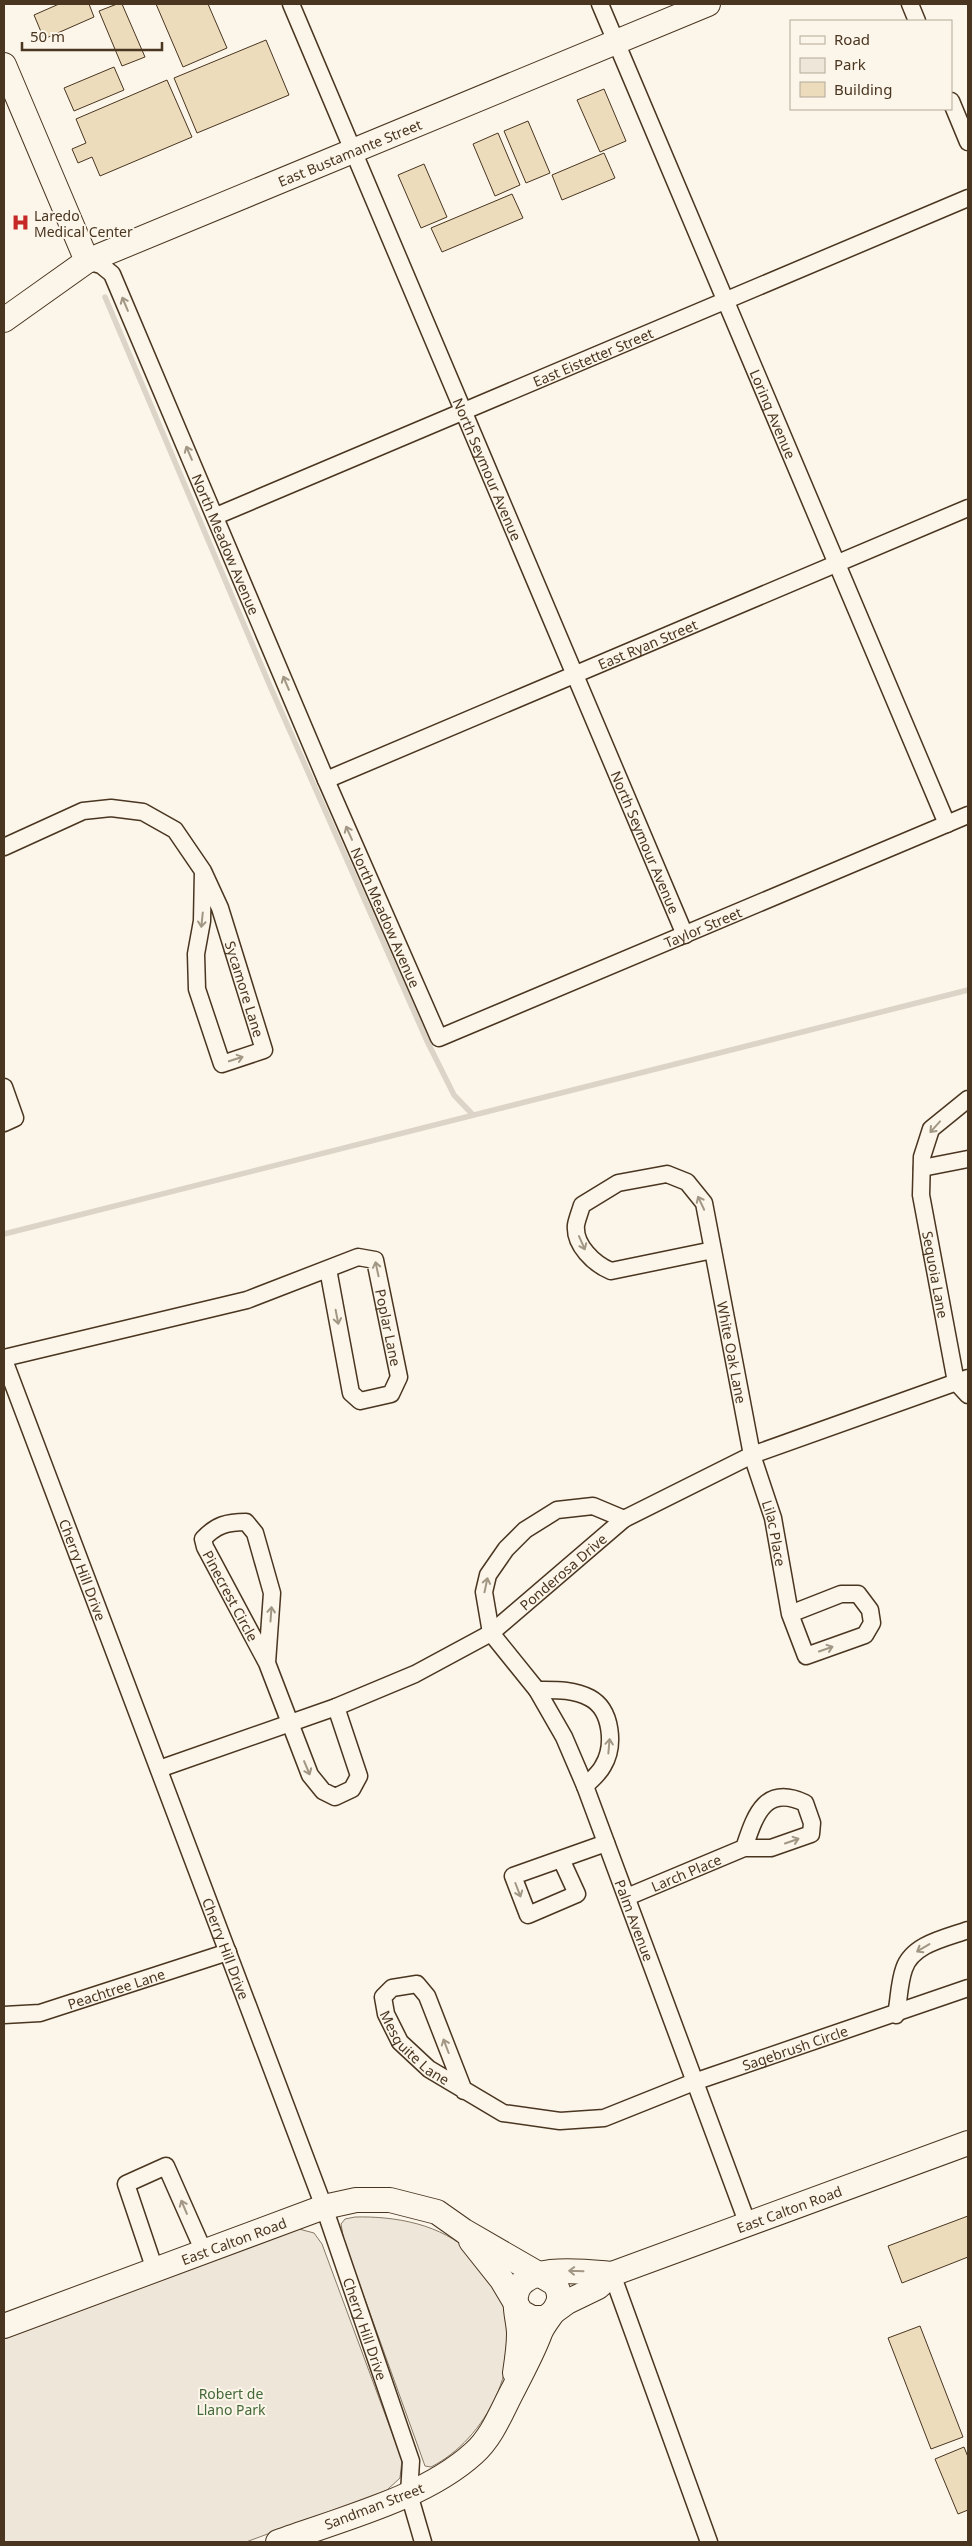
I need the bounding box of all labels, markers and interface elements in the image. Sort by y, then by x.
scale bar [22,20,162,52]
legend [790,20,952,110]
text: 50 m [30,26,65,46]
text: Road [834,29,870,49]
text: Park [834,54,866,74]
text: Building [834,79,892,99]
street label: East Bustamante Street [275,114,424,191]
place label: Laredo Medical Center [34,206,133,241]
hospital icon: Laredo Medical Center [10,213,30,233]
one-way arrow [119,297,129,312]
street label: East Eistetter Street [530,323,656,391]
street label: Loring Avenue [746,366,801,462]
street label: North Seymour Avenue [449,395,527,544]
one-way arrow [183,446,193,461]
street label: North Meadow Avenue [188,471,264,618]
street label: East Ryan Street [595,614,700,673]
one-way arrow [280,676,290,691]
street label: North Seymour Avenue [607,768,684,917]
one-way arrow [343,826,353,841]
street label: North Meadow Avenue [347,844,425,991]
street label: Taylor Street [661,902,744,952]
one-way arrow [197,912,207,928]
street label: Sycamore Lane [221,938,269,1039]
one-way arrow [227,1054,243,1063]
one-way arrow [930,1121,941,1134]
one-way arrow [696,1196,706,1211]
street label: Sequoia Lane [918,1229,953,1320]
one-way arrow [578,1235,587,1250]
one-way arrow [371,1261,381,1277]
street label: Poplar Lane [372,1287,406,1368]
street label: White Oak Lane [713,1300,751,1405]
one-way arrow [332,1308,342,1324]
street label: Lilac Place [758,1497,791,1568]
street label: Cherry Hill Drive [55,1516,111,1623]
street label: Ponderosa Drive [515,1529,610,1614]
street label: Pinecrest Circle [199,1547,263,1644]
one-way arrow [482,1577,491,1593]
one-way arrow [266,1606,276,1622]
one-way arrow [817,1644,833,1653]
one-way arrow [604,1738,614,1754]
one-way arrow [303,1760,312,1775]
one-way arrow [783,1836,799,1845]
street label: Larch Place [648,1849,724,1895]
street label: Palm Avenue [611,1877,659,1964]
one-way arrow [514,1882,523,1897]
street label: Cherry Hill Drive [198,1895,254,2002]
one-way arrow [917,1944,931,1954]
street label: Peachtree Lane [65,1964,167,2013]
street label: Mesquite Lane [376,2007,453,2089]
street label: Sagebrush Circle [739,2021,850,2074]
one-way arrow [441,2039,450,2054]
street label: East Calton Road [734,2181,844,2237]
one-way arrow [179,2200,189,2215]
street label: East Calton Road [178,2212,289,2269]
one-way arrow [569,2267,585,2276]
street label: Cherry Hill Drive [339,2275,392,2383]
park label: Robert de Llano Park [196,2384,266,2419]
street label: Sandman Street [322,2478,426,2534]

